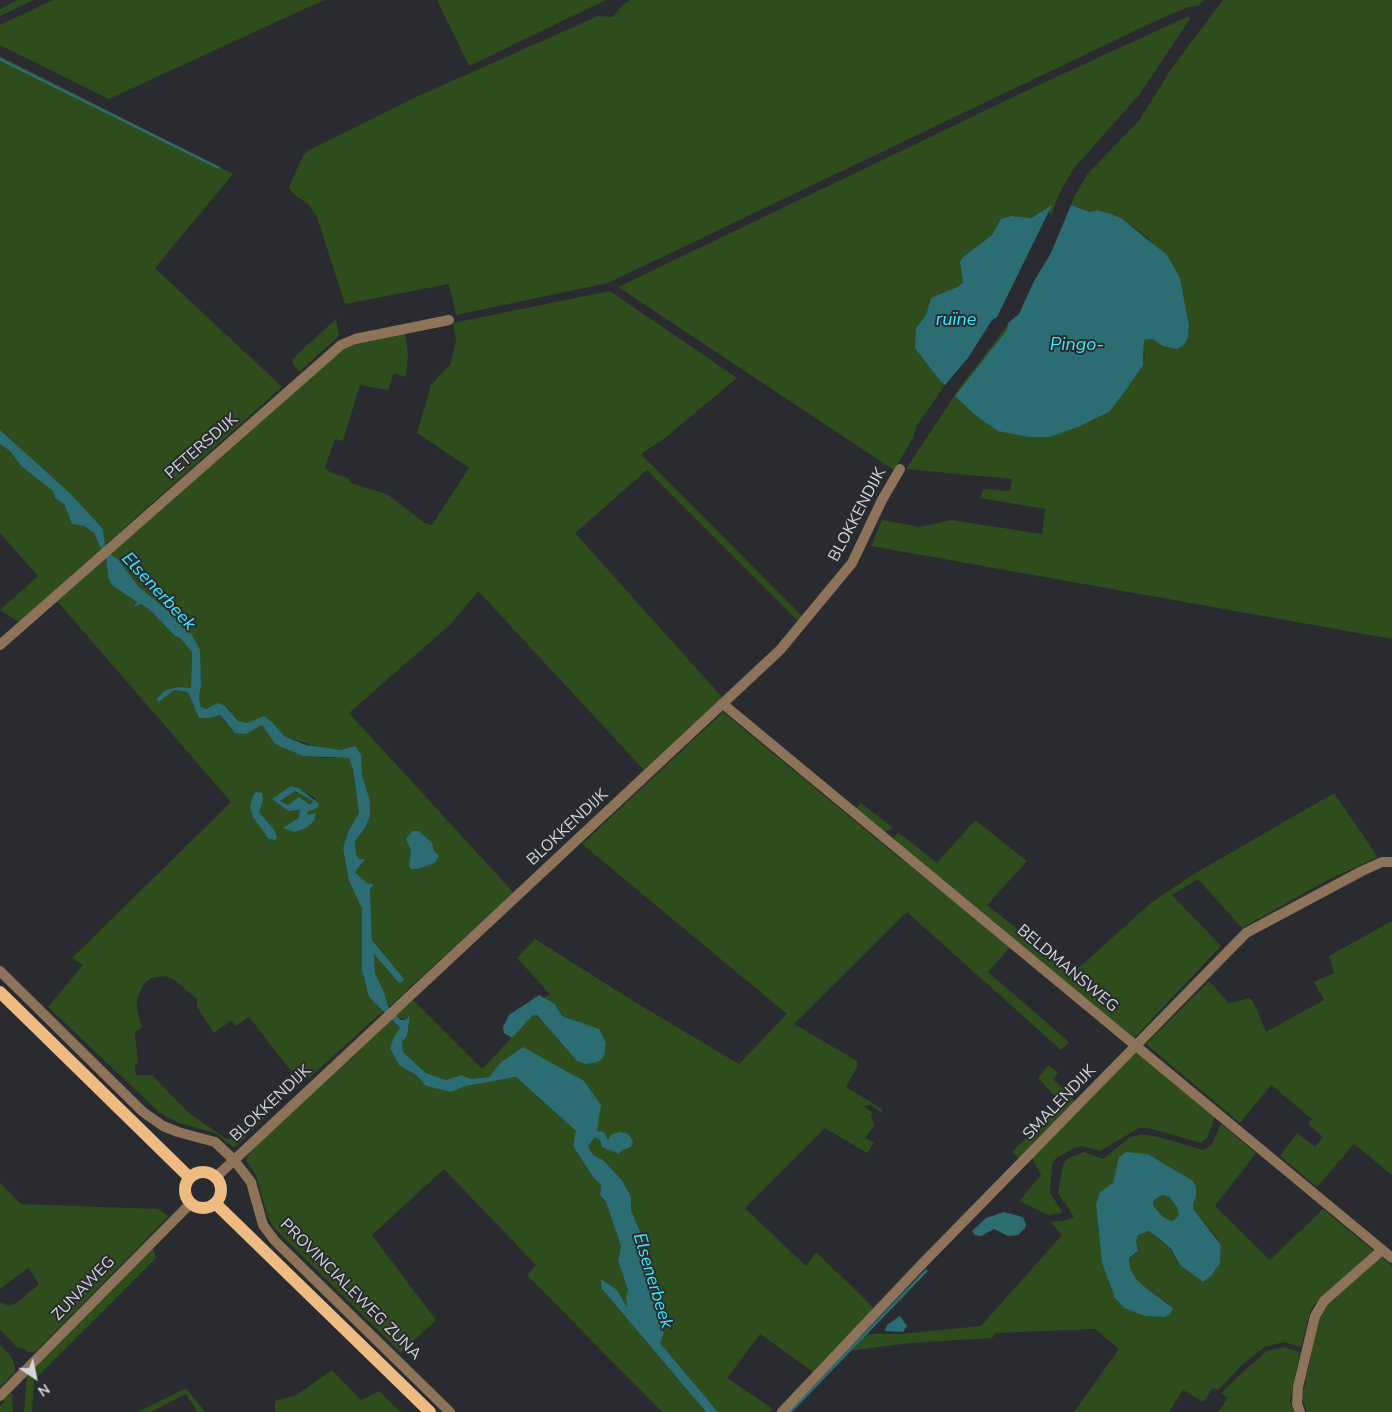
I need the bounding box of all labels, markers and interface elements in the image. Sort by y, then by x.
water label: ruïne [936,310,976,332]
water label: Pingo- [1050,335,1104,357]
street label: PETERSDIJK [162,410,242,484]
street label: BLOKKENDIJK [825,465,891,565]
water label: Elsenerbeek [116,548,200,636]
street label: BLOKKENDIJK [524,786,612,870]
street label: BELDMANSWEG [1013,921,1121,1017]
street label: BLOKKENDIJK [227,1062,315,1146]
street label: SMALENDIJK [1020,1062,1100,1144]
street label: PROVINCIALEWEG ZUNA [276,1216,424,1364]
water label: Elsenerbeek [627,1231,677,1331]
street label: ZUNAWEG [49,1253,119,1325]
north arrow [10,1352,60,1402]
text: N [34,1379,53,1401]

